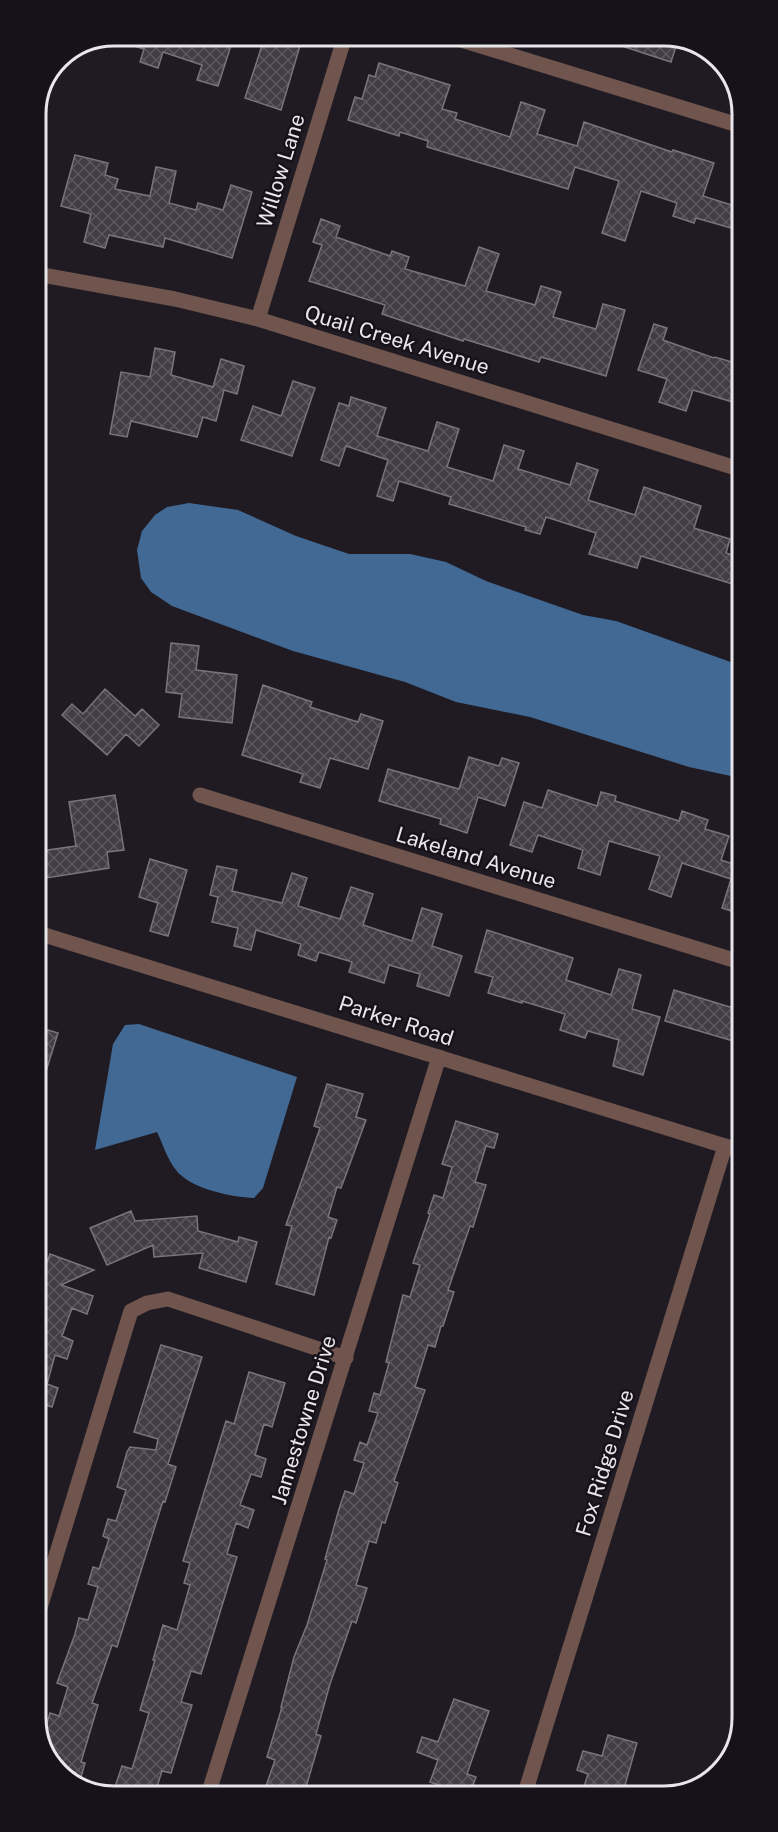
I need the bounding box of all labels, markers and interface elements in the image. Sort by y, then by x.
street label: Willow Lane [251,111,310,231]
street label: Quail Creek Avenue [302,300,492,379]
street label: Lakeland Avenue [393,821,559,894]
street label: Parker Road [336,990,457,1051]
street label: Jamestowne Drive [266,1332,341,1507]
street label: Fox Ridge Drive [570,1387,639,1539]

